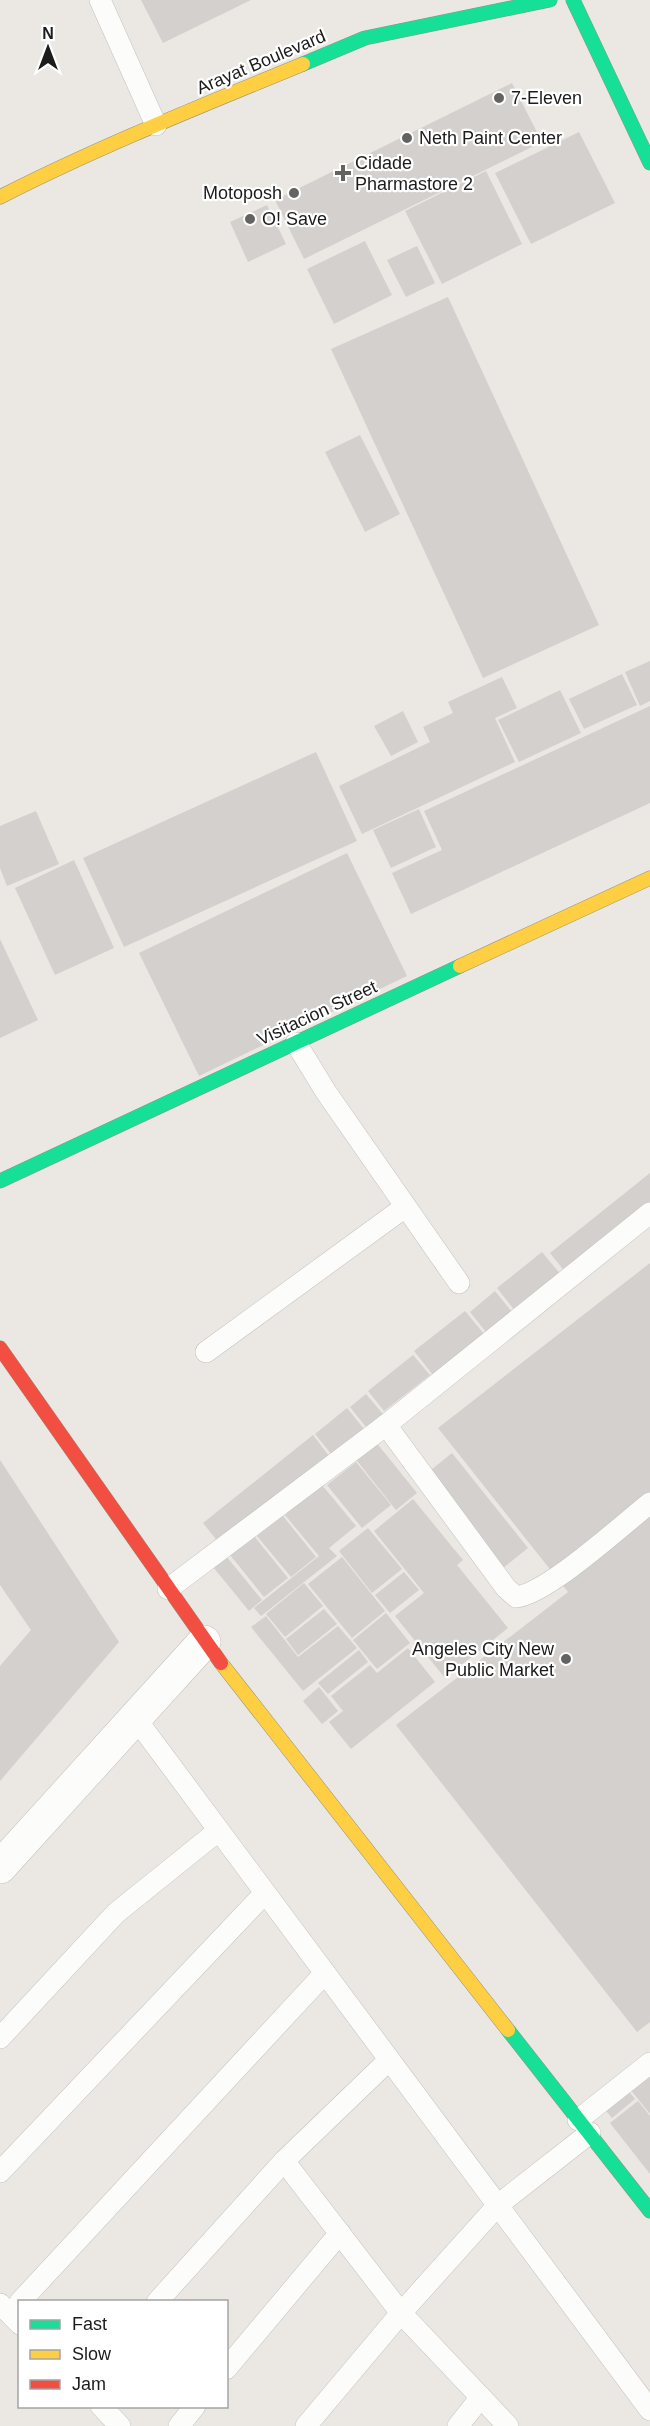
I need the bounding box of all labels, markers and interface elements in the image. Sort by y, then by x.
north arrow [18,18,78,78]
text: N [42,25,54,42]
street label: Arayat Boulevard [194,26,328,98]
place label: 7-Eleven [511,88,582,108]
marker: 7-Eleven [492,91,506,105]
place label: Neth Paint Center [419,128,562,148]
marker: Neth Paint Center [400,131,414,145]
place label: Cidade Pharmastore 2 [355,153,473,194]
marker: Cidade Pharmastore 2 [336,166,350,180]
place label: Motoposh [203,183,282,203]
marker: Motoposh [287,186,301,200]
place label: O! Save [262,209,327,229]
marker: O! Save [243,212,257,226]
street label: Visitacion Street [254,977,380,1049]
place label: Angeles City New Public Market [412,1639,555,1680]
marker: Angeles City New Public Market [559,1652,573,1666]
legend [18,2300,228,2408]
text: Fast [72,2314,107,2334]
text: Slow [72,2344,112,2364]
text: Jam [72,2374,106,2394]

